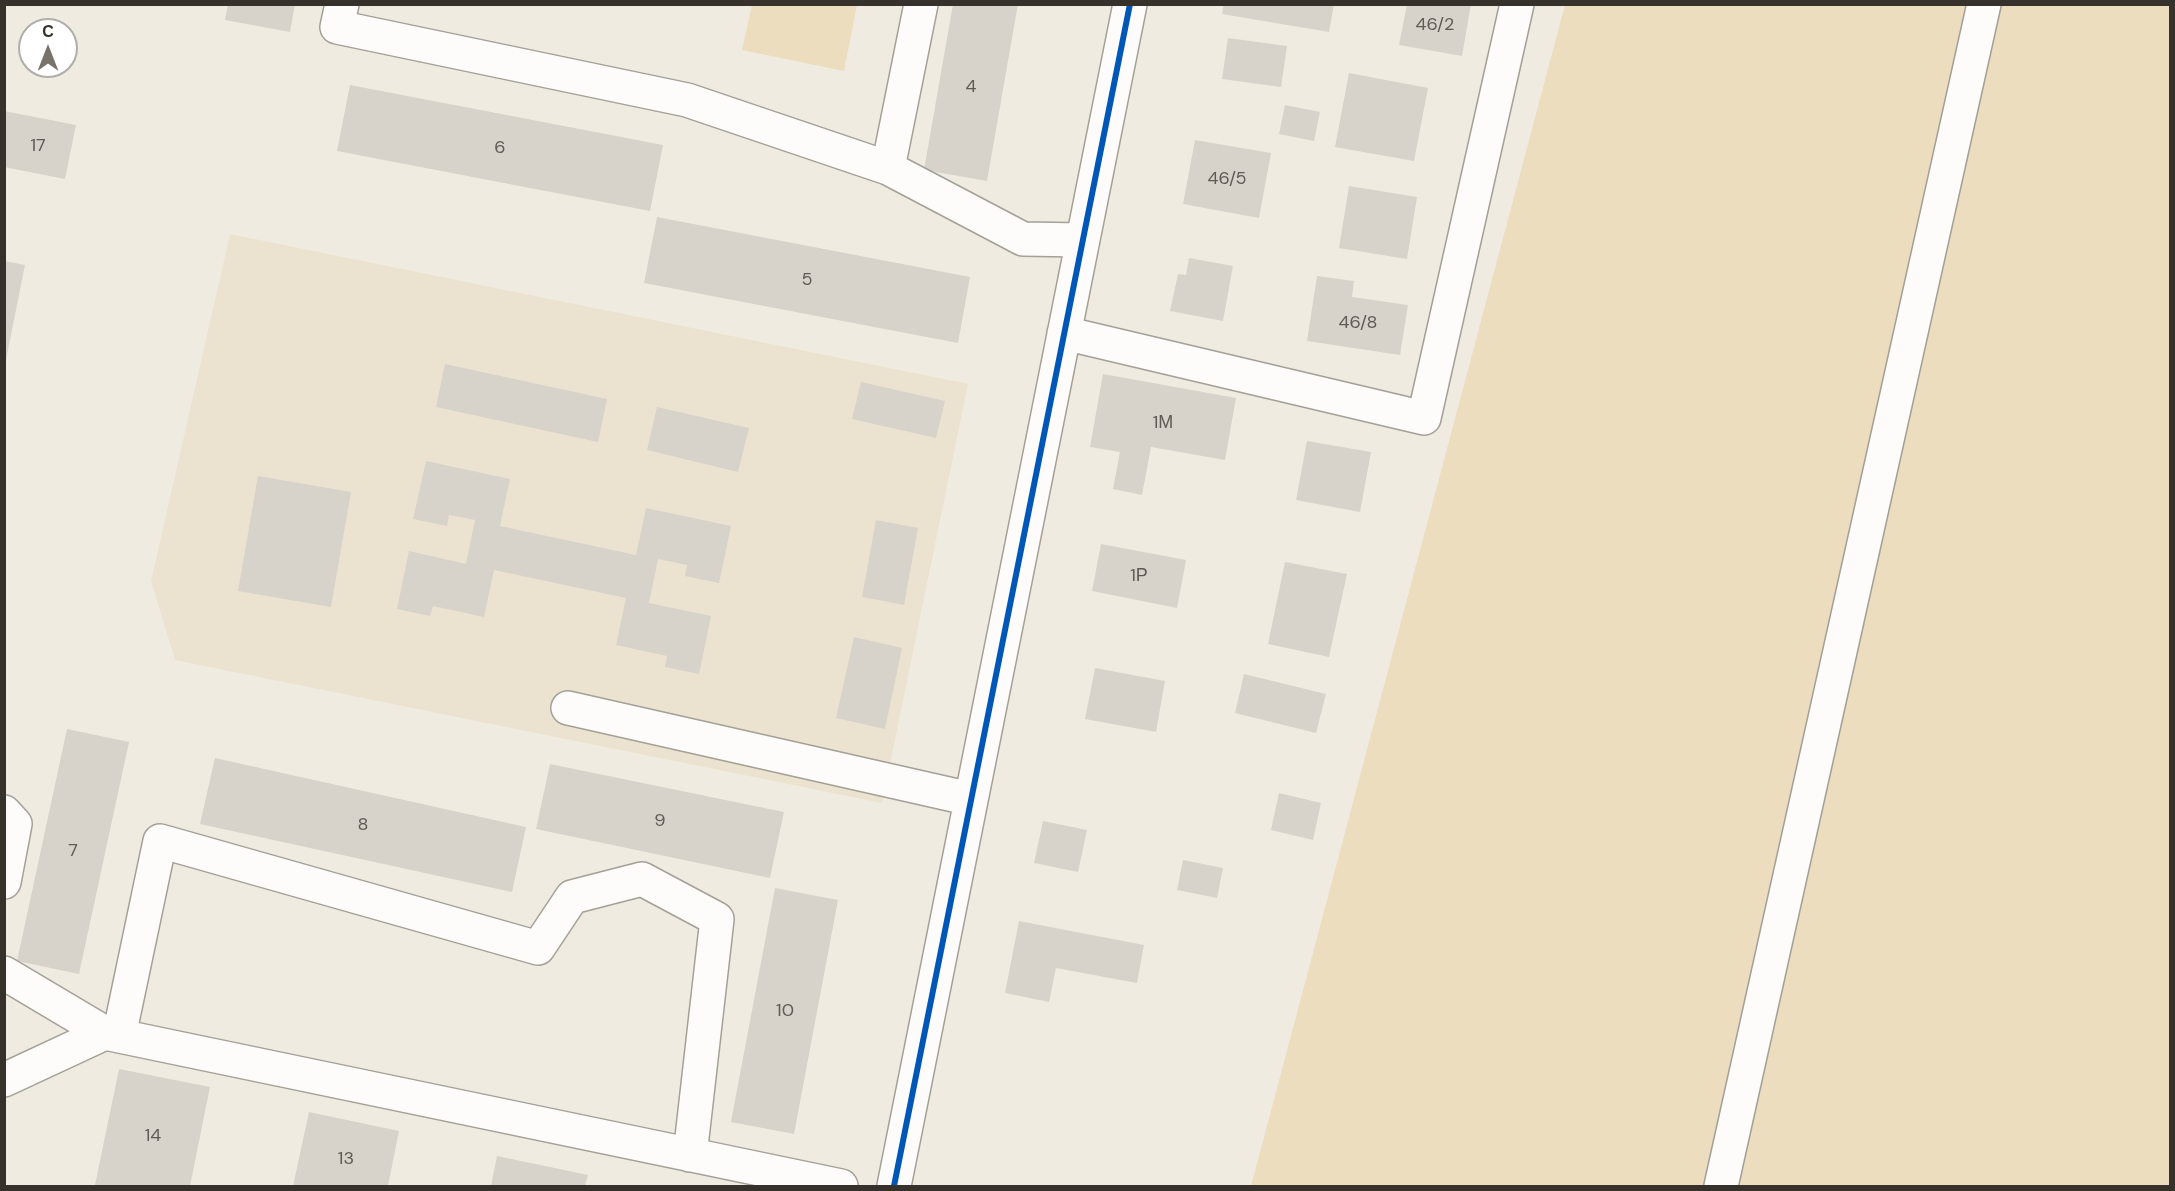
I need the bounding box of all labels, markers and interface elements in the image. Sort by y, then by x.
house number: 46/2 [1416,14,1454,36]
north arrow [18,18,78,78]
text: С [42,21,54,42]
house number: 4 [966,76,976,98]
house number: 17 [30,135,46,157]
house number: 6 [494,137,506,159]
house number: 46/5 [1207,168,1247,190]
house number: 5 [802,269,812,291]
house number: 46/8 [1339,312,1377,334]
house number: 1М [1153,412,1173,434]
house number: 1Р [1130,565,1148,587]
house number: 9 [654,810,666,832]
house number: 8 [358,814,368,836]
house number: 7 [68,840,78,862]
house number: 10 [776,1000,794,1022]
house number: 14 [145,1125,161,1147]
house number: 13 [338,1148,354,1170]

